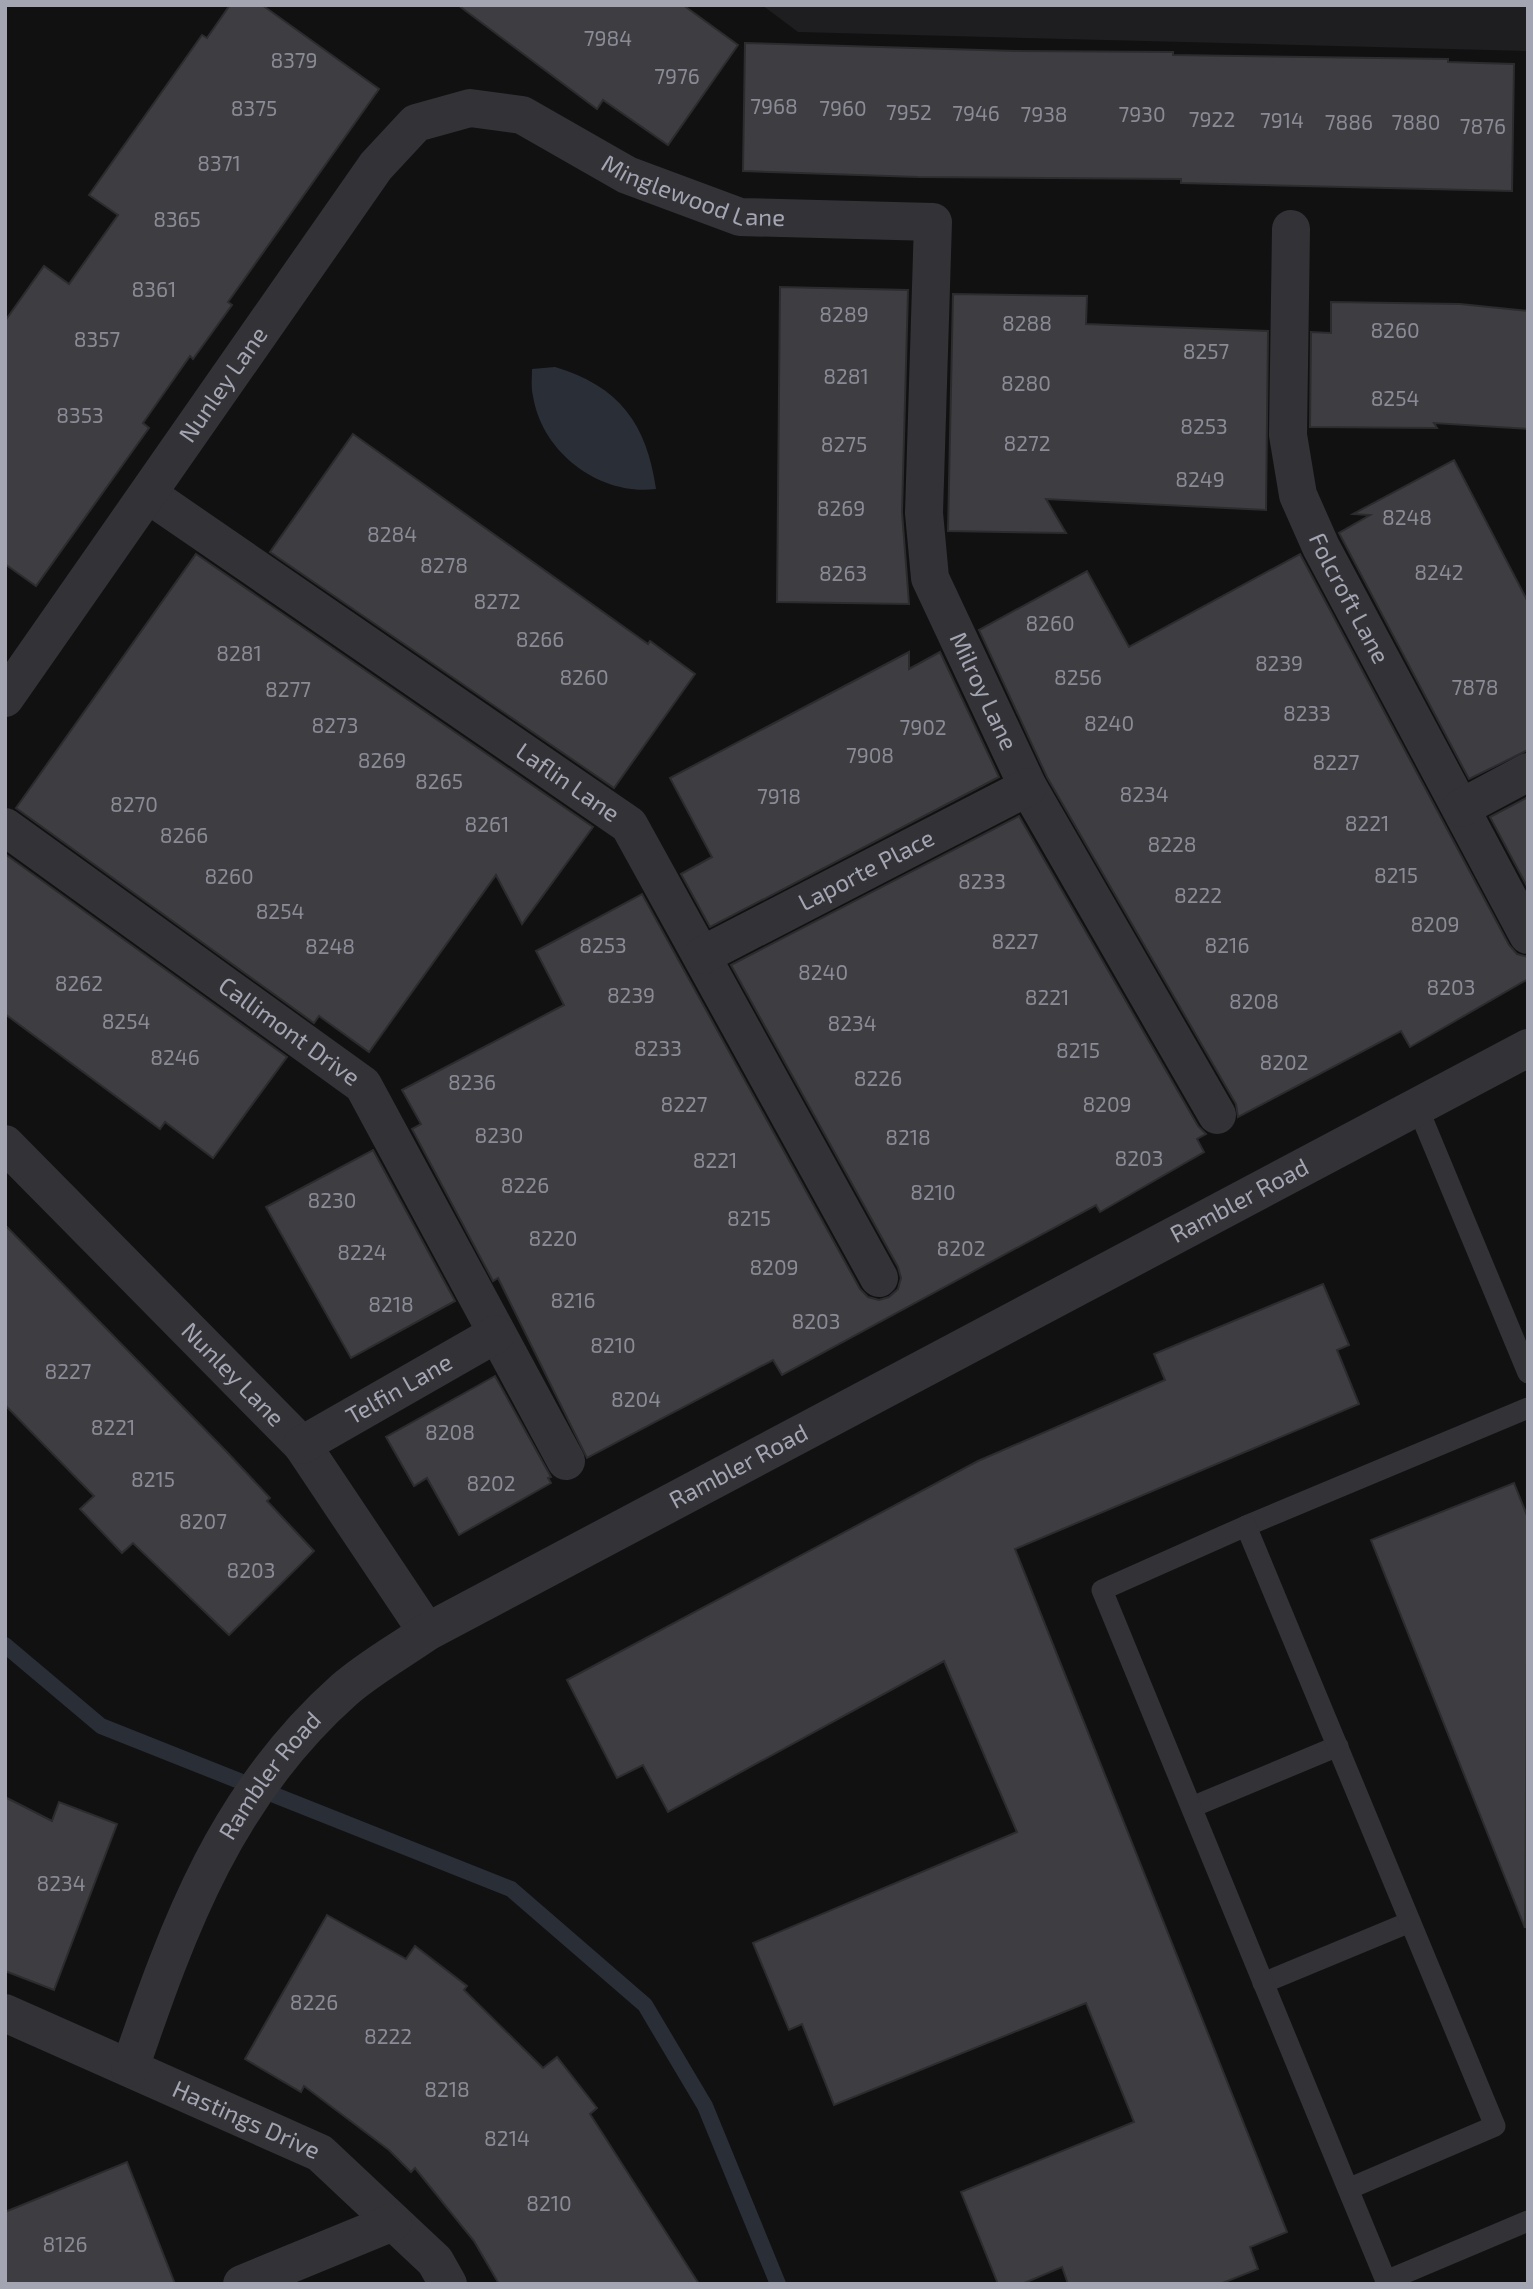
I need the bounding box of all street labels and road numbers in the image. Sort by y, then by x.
street label: Minglewood Lane [597,148,786,231]
street label: Nunley Lane [172,320,273,447]
street label: Folcroft Lane [1304,528,1396,668]
street label: Milroy Lane [944,627,1025,754]
street label: Laflin Lane [511,736,626,827]
street label: Laporte Place [793,822,939,916]
street label: Callimont Drive [214,970,366,1091]
street label: Rambler Road [1165,1151,1313,1248]
street label: Nunley Lane [176,1316,291,1432]
street label: Telfin Lane [340,1346,457,1430]
street label: Rambler Road [664,1417,812,1514]
street label: Rambler Road [212,1705,326,1844]
street label: Hastings Drive [169,2073,325,2164]

